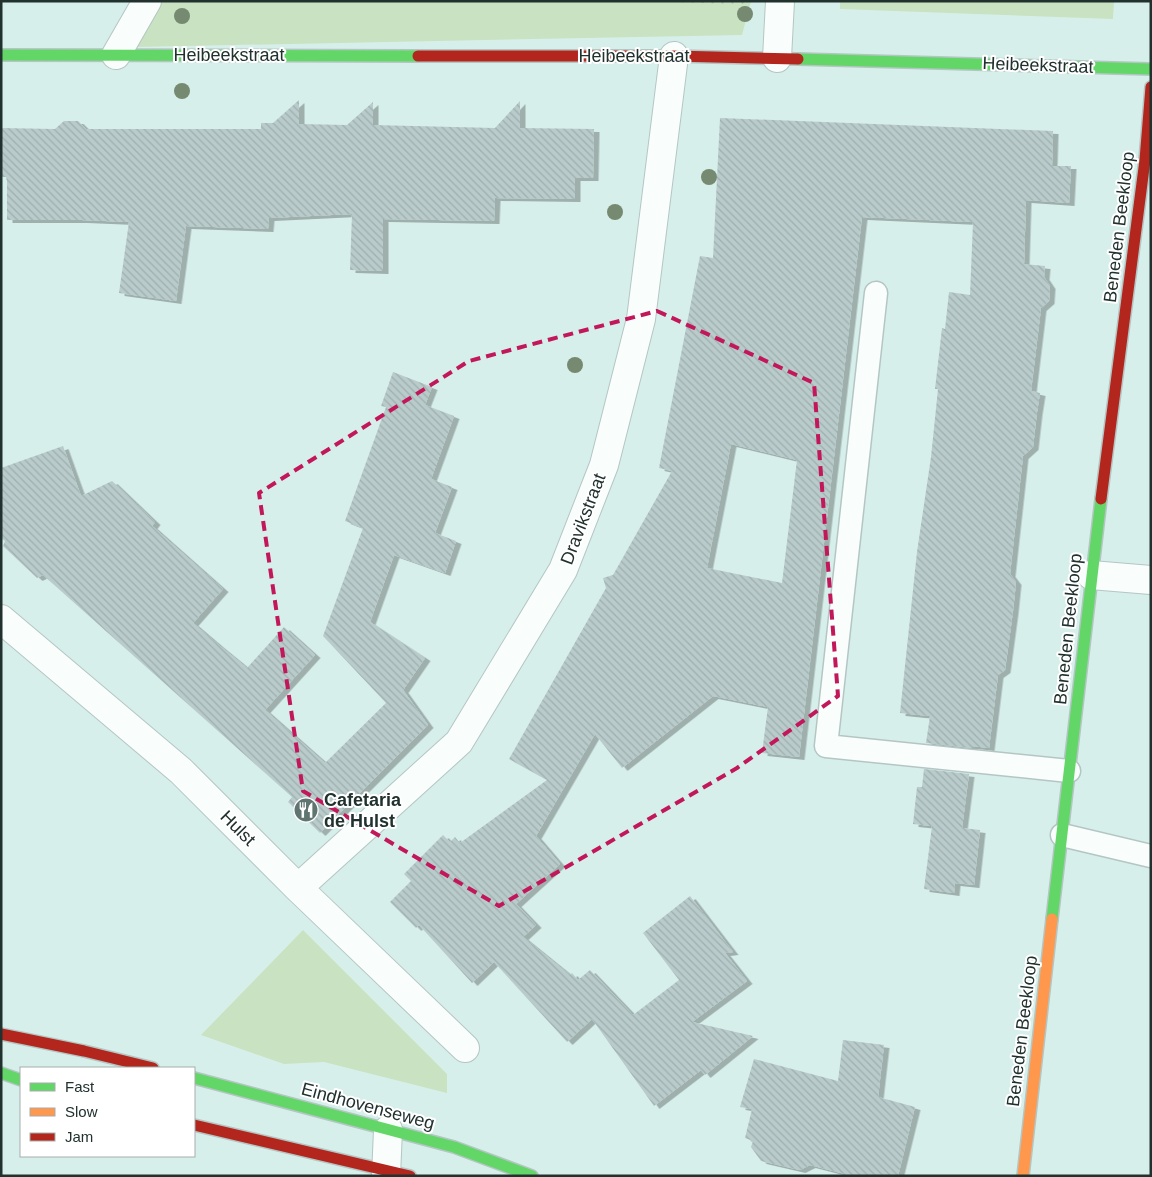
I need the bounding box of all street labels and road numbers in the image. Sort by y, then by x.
street label: Heibeekstraat [173,45,285,65]
street label: Heibeekstraat [578,46,690,66]
street label: Heibeekstraat [982,53,1094,77]
street label: Beneden Beekloop [1100,150,1138,304]
street label: Dravikstraat [556,471,610,567]
street label: Beneden Beekloop [1050,552,1086,706]
street label: Hulst [216,806,260,850]
street label: Beneden Beekloop [1003,954,1041,1108]
street label: Eindhovenseweg [299,1079,437,1133]

